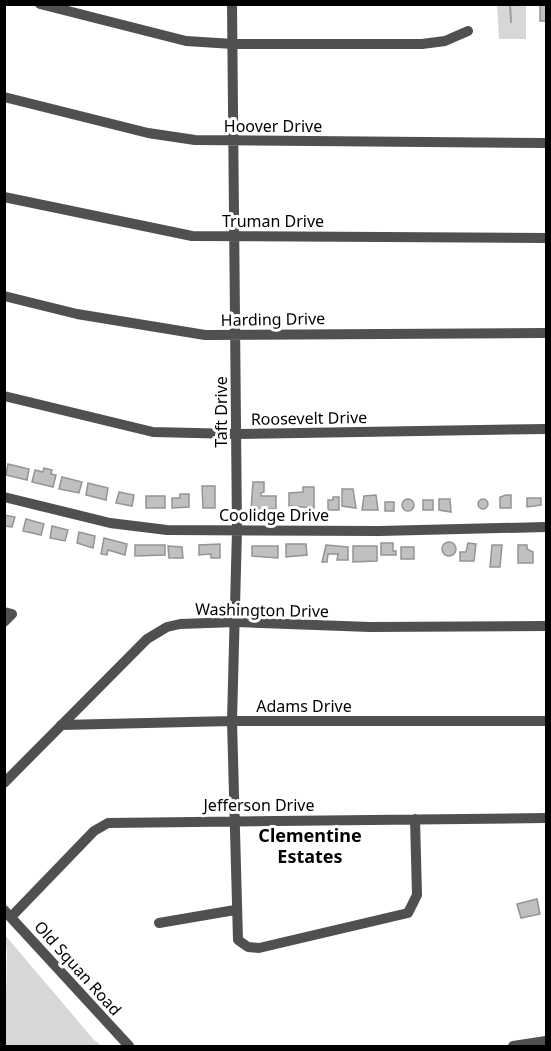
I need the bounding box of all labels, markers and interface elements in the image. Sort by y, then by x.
street label: Hoover Drive [224,115,322,137]
street label: Truman Drive [222,210,324,232]
street label: Harding Drive [221,307,325,331]
street label: Taft Drive [210,376,232,448]
street label: Roosevelt Drive [251,406,367,430]
street label: Coolidge Drive [219,504,329,526]
street label: Washington Drive [195,598,329,622]
street label: Adams Drive [256,695,352,717]
street label: Jefferson Drive [202,794,315,816]
district label: Clementine Estates [258,823,362,868]
street label: Old Squan Road [29,916,127,1020]

